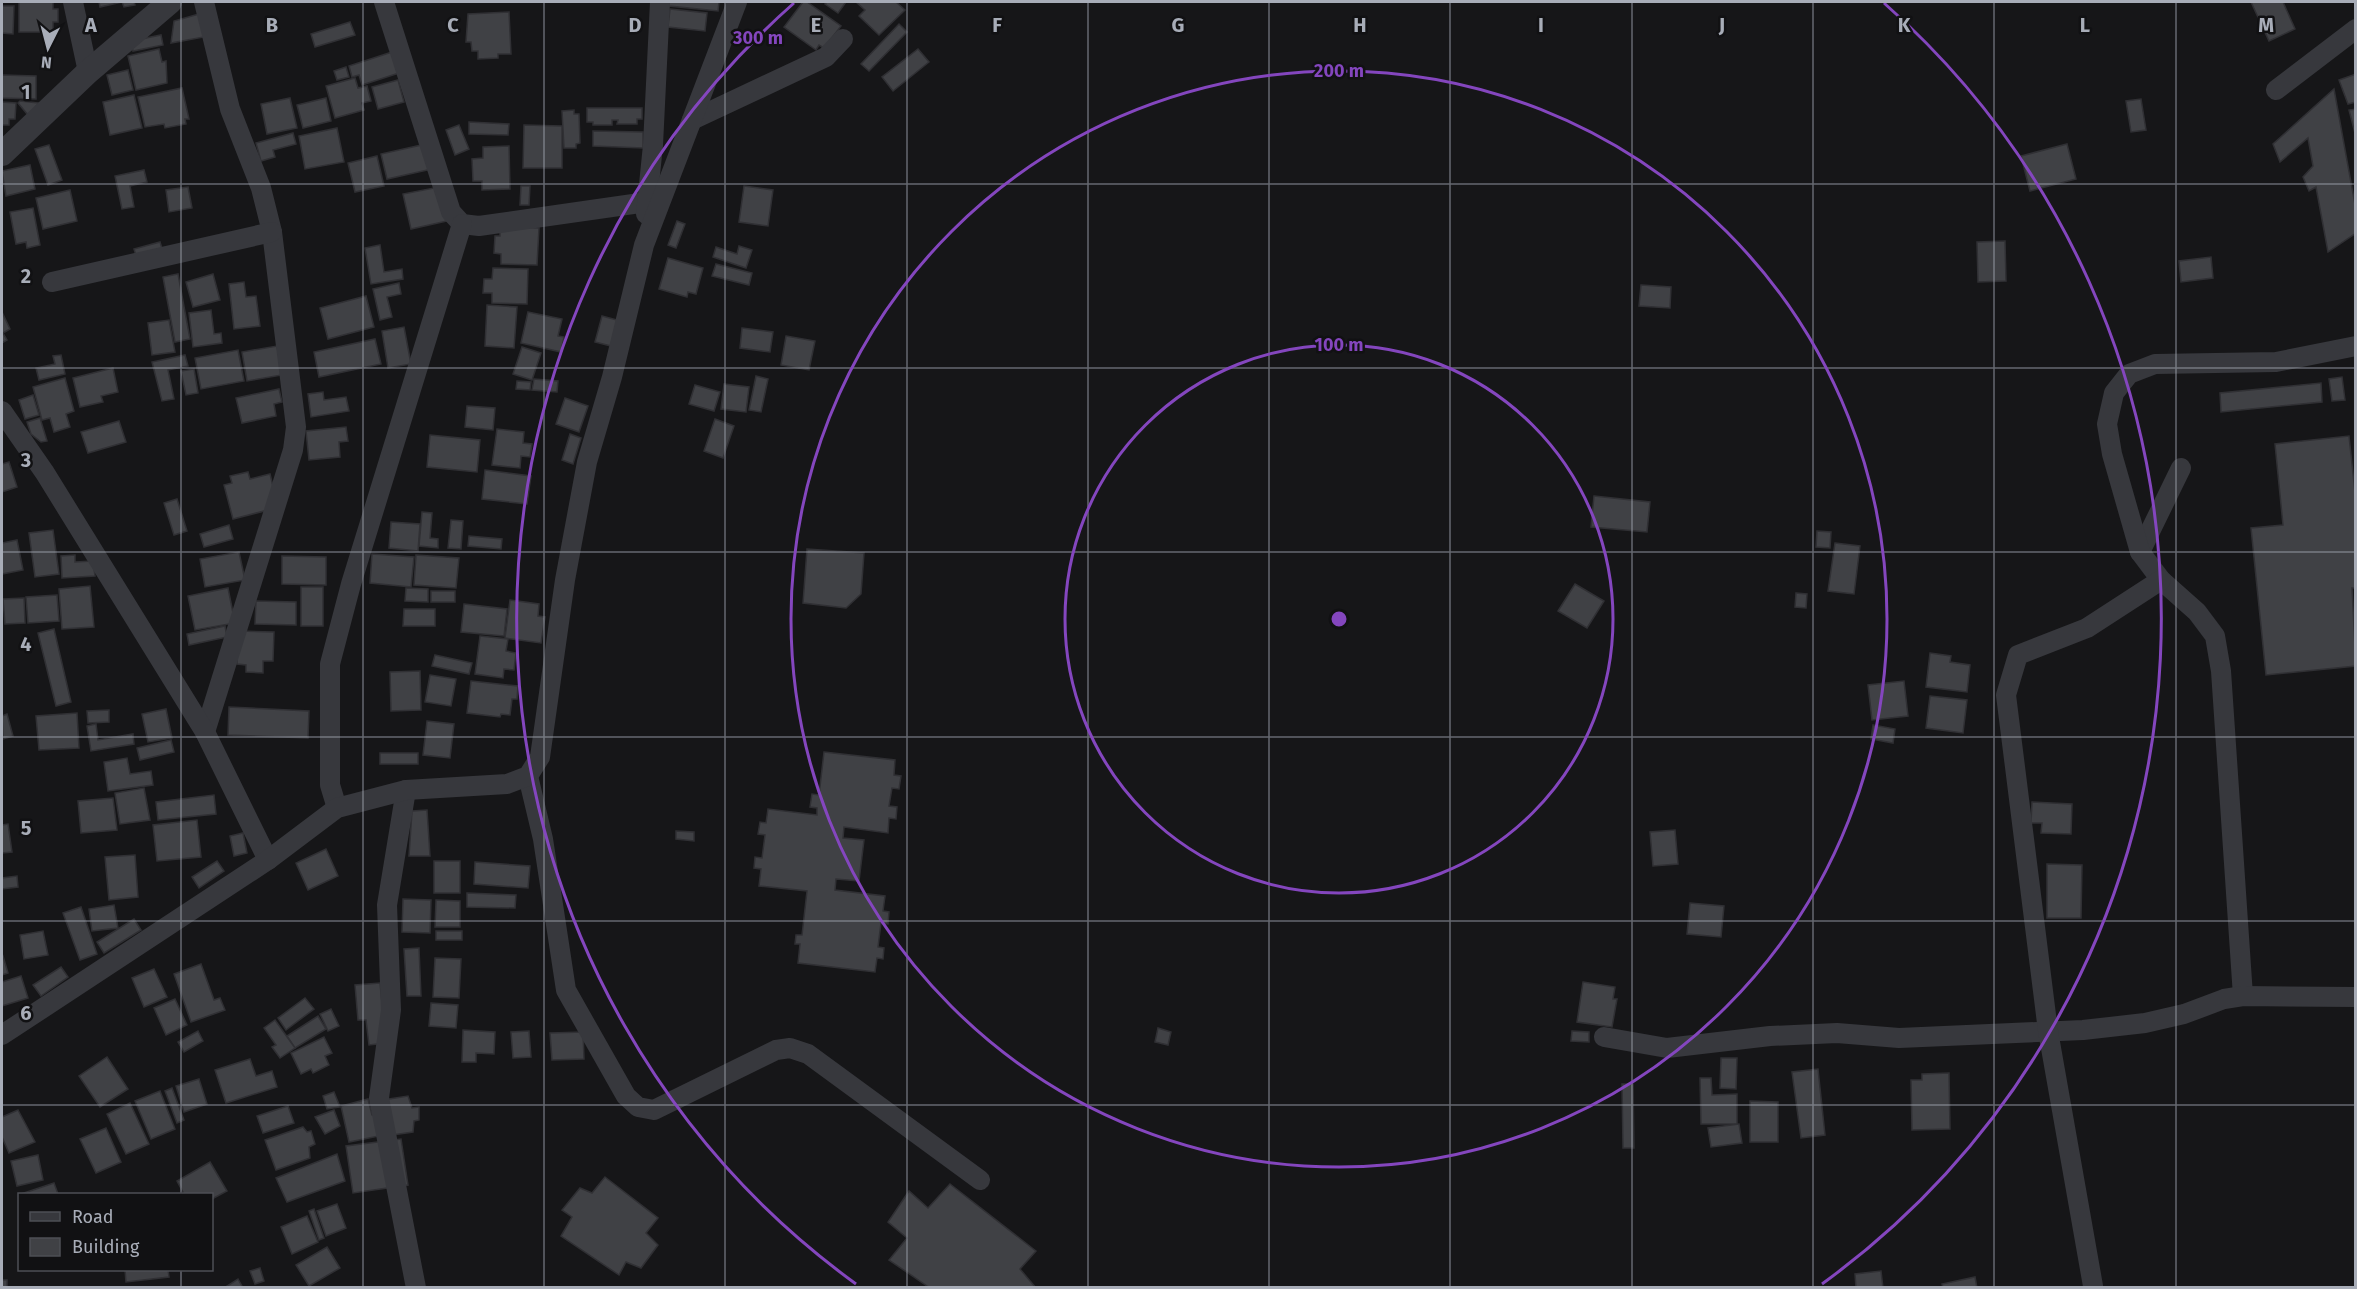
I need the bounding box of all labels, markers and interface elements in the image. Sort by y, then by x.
text: A [84,13,98,37]
text: B [266,13,278,37]
text: C [447,13,459,37]
text: D [628,13,642,37]
text: E [811,13,821,37]
text: F [992,13,1002,37]
text: G [1172,13,1184,37]
text: H [1353,13,1367,37]
text: I [1538,13,1544,37]
text: J [1718,13,1725,37]
text: K [1898,13,1911,37]
text: L [2080,13,2090,37]
text: M [2258,13,2274,37]
north arrow [18,18,78,78]
text: 300 m [732,27,783,49]
text: N [40,52,53,72]
text: 200 m [1314,60,1364,82]
text: 1 [21,80,31,104]
text: 2 [21,264,31,288]
text: 100 m [1315,334,1363,356]
text: 3 [20,448,31,472]
centre of rings [1329,609,1349,629]
text: 4 [20,632,32,656]
text: 5 [21,816,32,840]
text: 6 [20,1001,32,1025]
legend [18,1193,213,1271]
text: Road [72,1206,114,1228]
text: Building [72,1236,140,1258]

